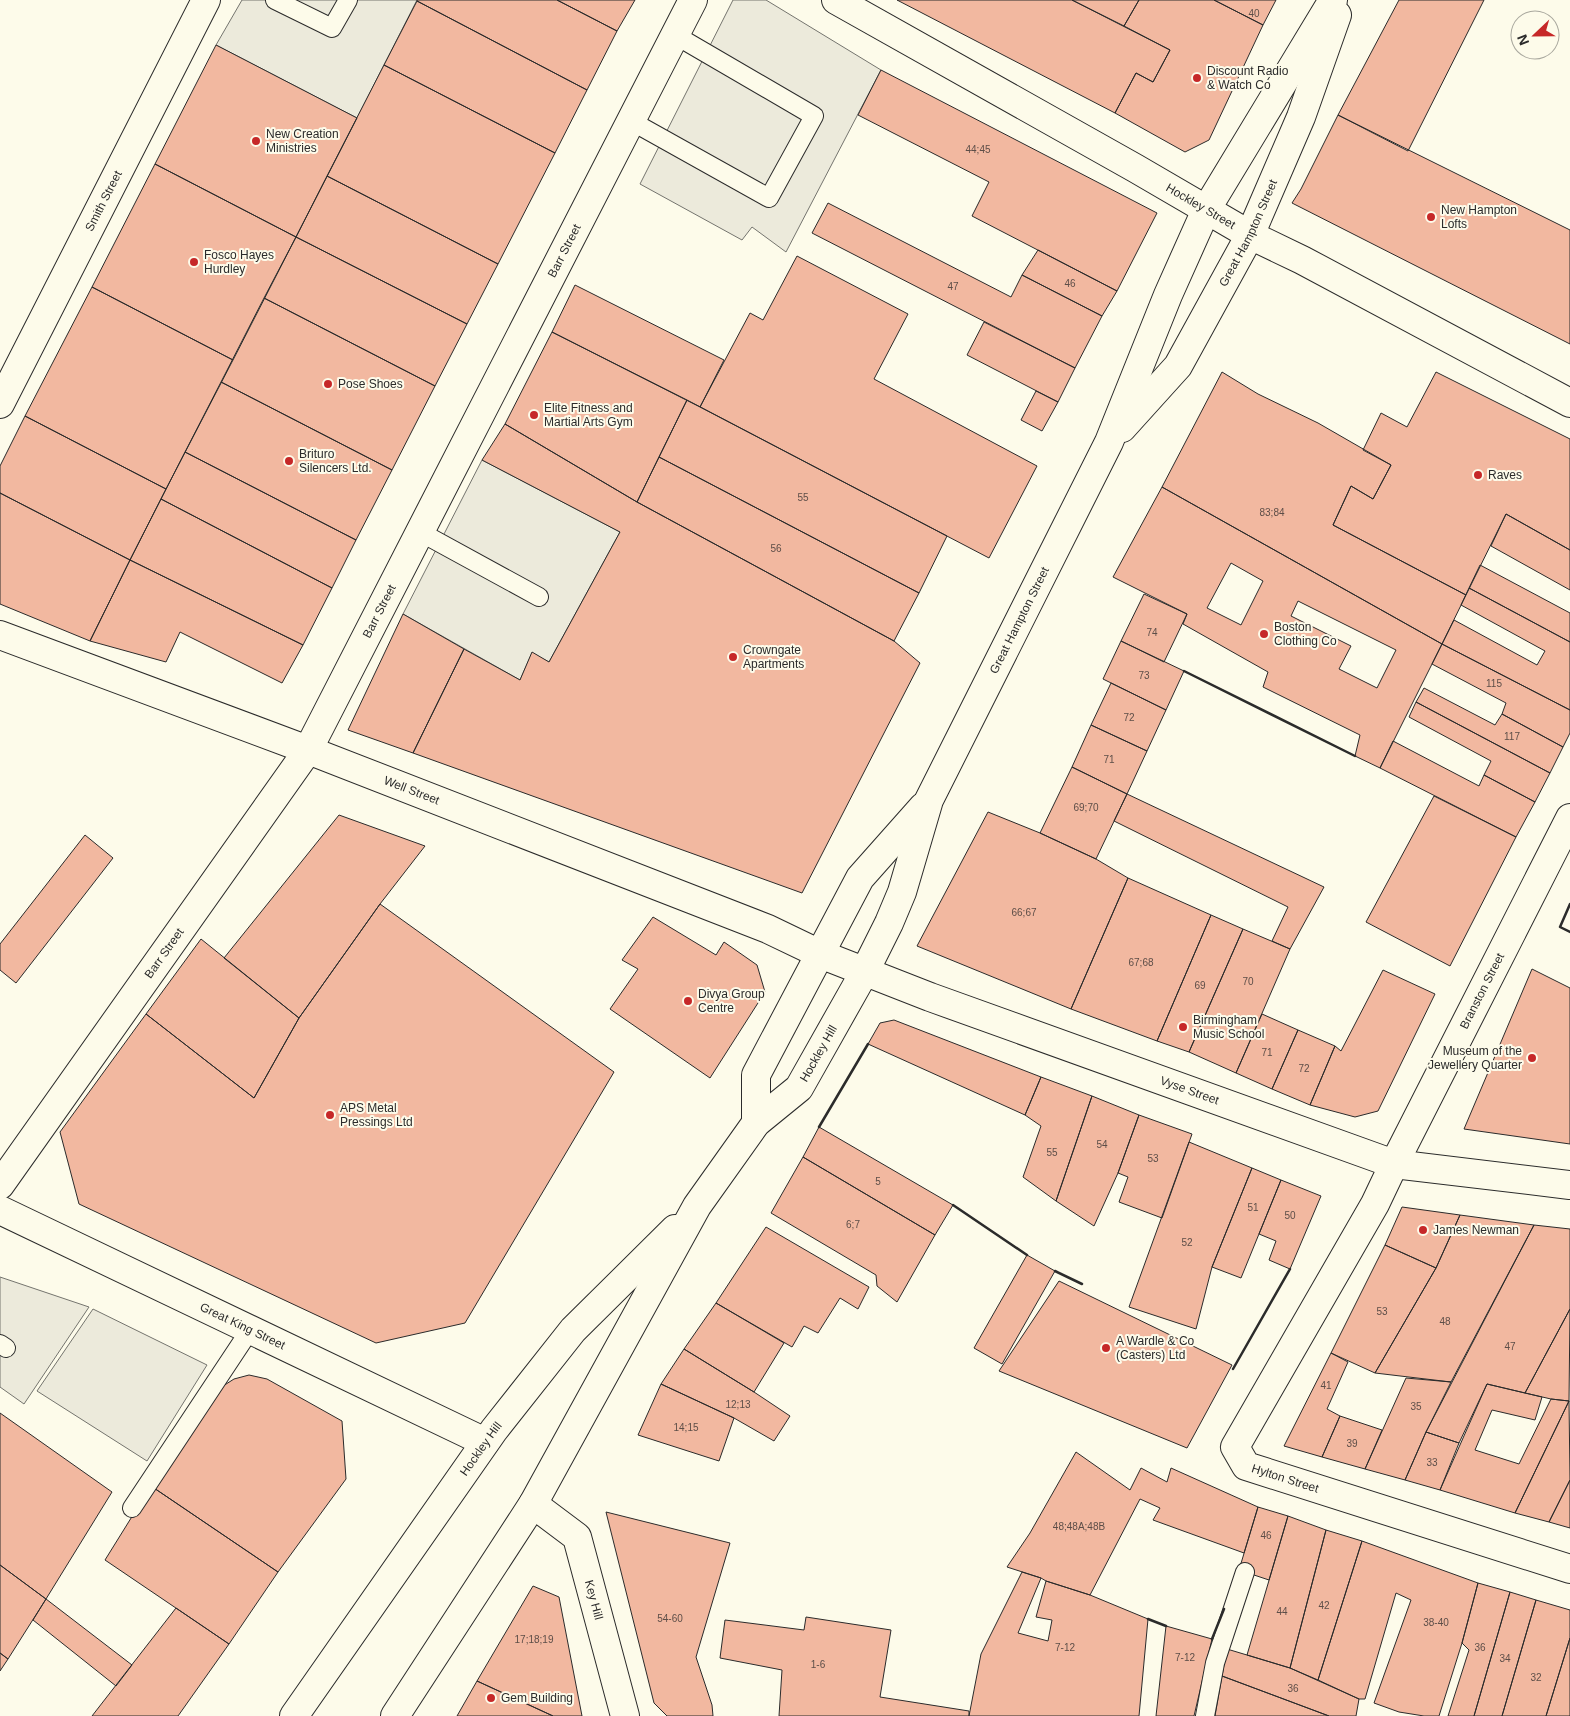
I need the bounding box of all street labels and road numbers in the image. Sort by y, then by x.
street label: Smith Street [82,168,125,234]
street label: Great Hampton Street [1216,177,1280,289]
street label: Hockley Street [1163,181,1239,232]
street label: Barr Street [545,221,584,280]
street label: Great Hampton Street [987,564,1052,676]
street label: Barr Street [360,582,399,640]
street label: Well Street [382,773,442,808]
street label: Barr Street [142,925,187,981]
street label: Branston Street [1457,950,1507,1031]
street label: Hockley Hill [797,1023,840,1084]
street label: Vyse Street [1158,1073,1222,1108]
street label: Great King Street [198,1300,288,1353]
street label: Hockley Hill [457,1419,505,1479]
street label: Hylton Street [1250,1461,1321,1496]
street label: Key Hill [582,1578,606,1621]

